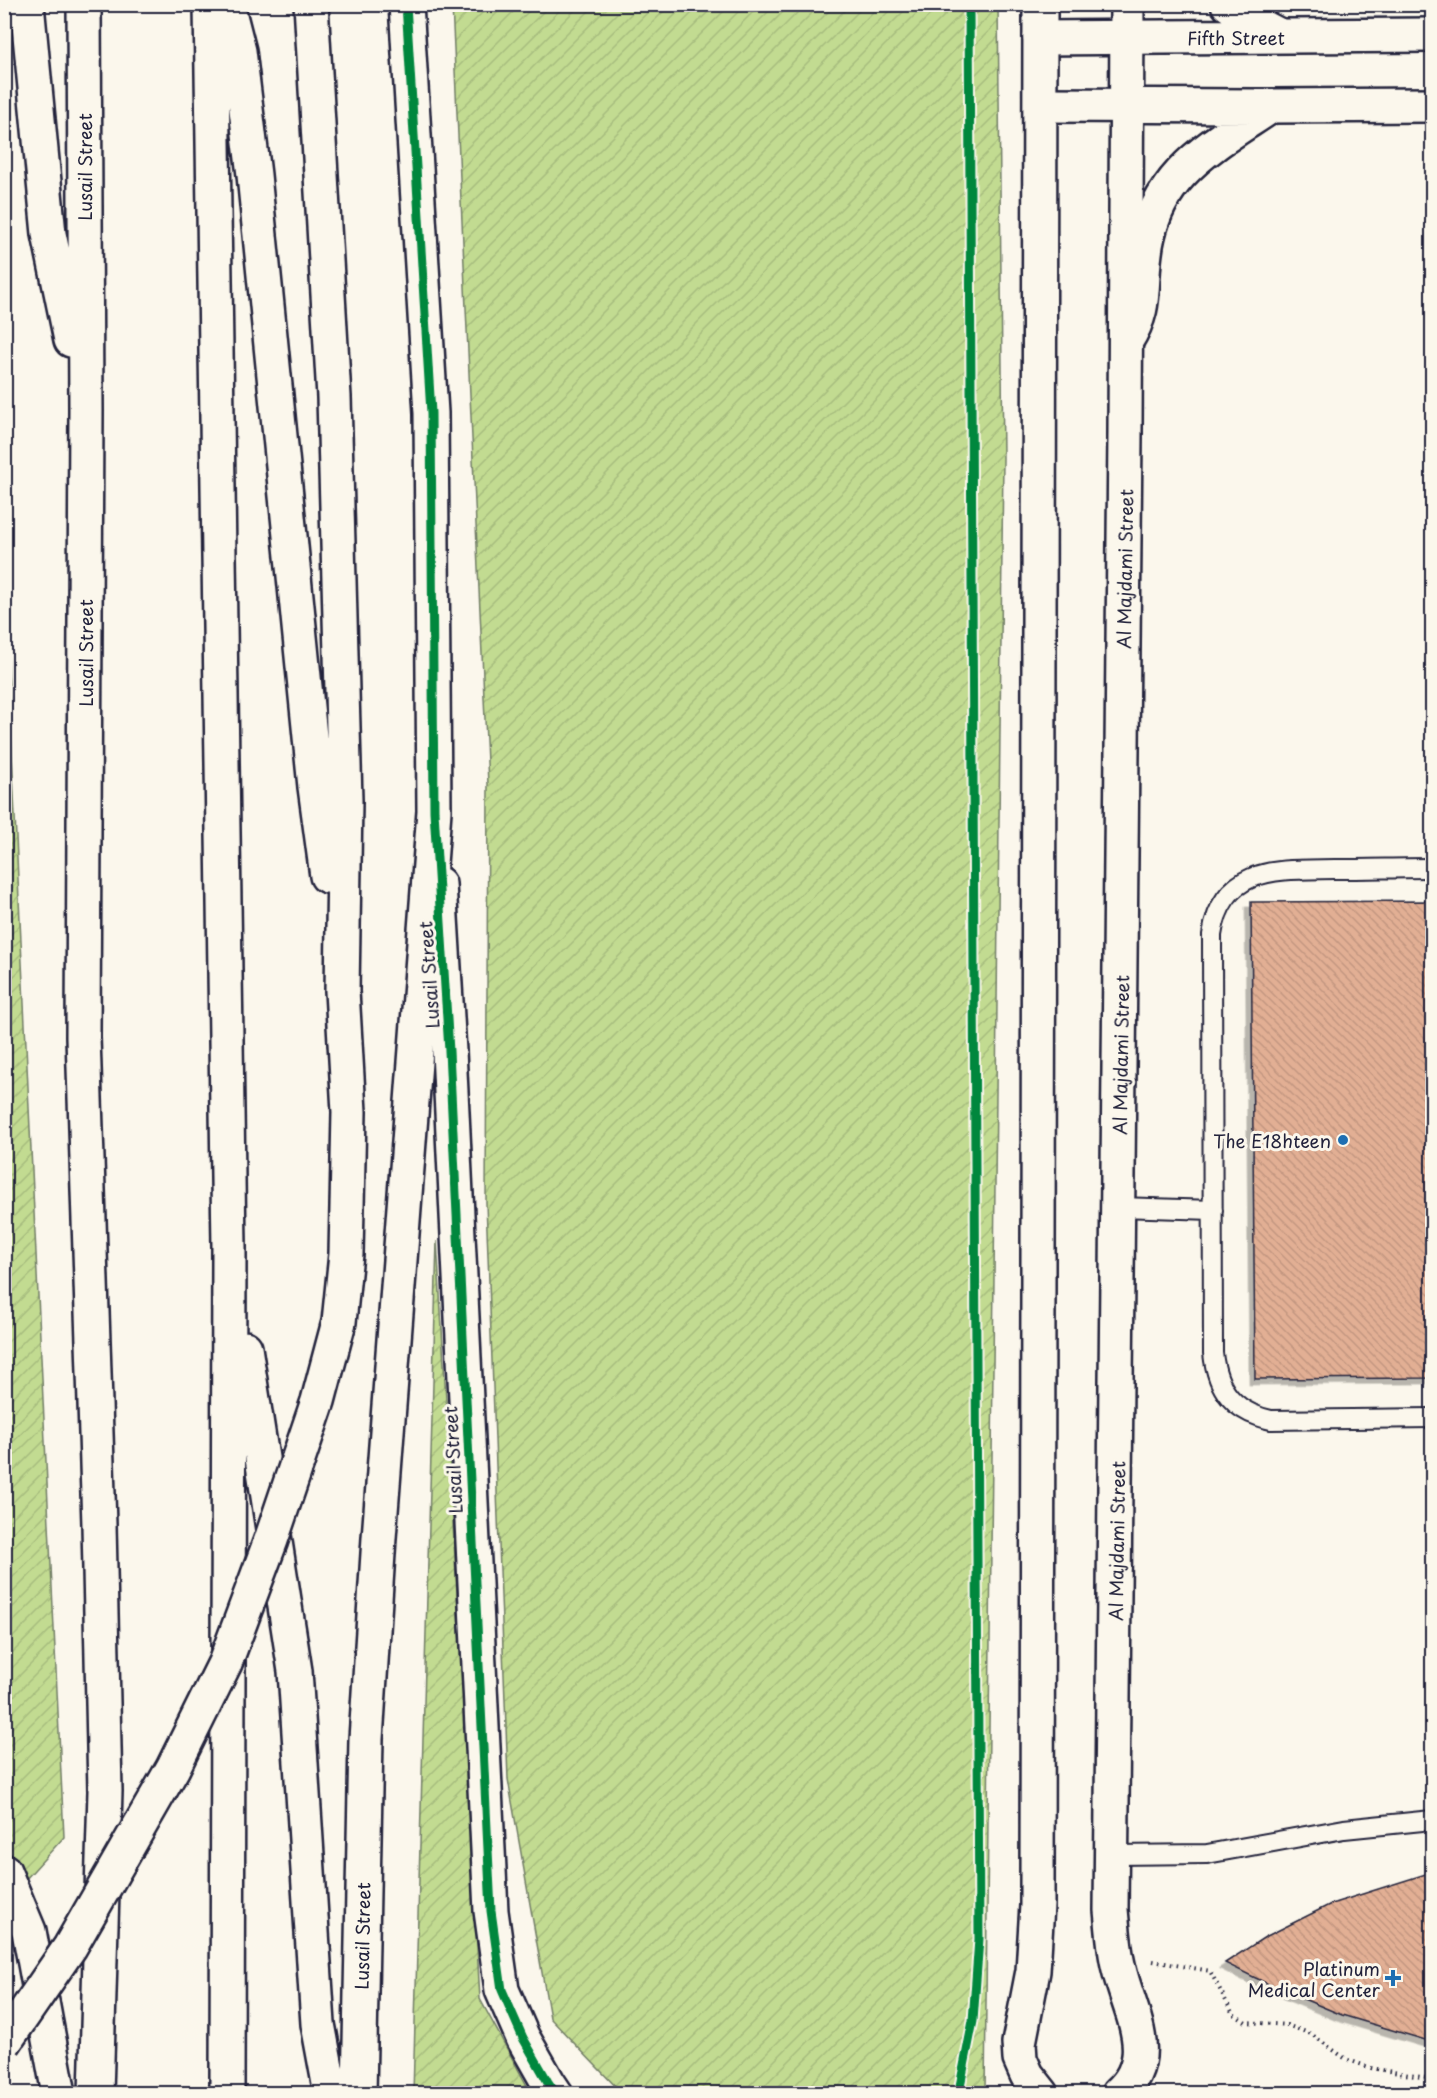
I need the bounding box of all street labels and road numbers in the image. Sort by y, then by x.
street label: Fifth Street [1187,24,1285,51]
street label: Lusail Street [71,113,98,221]
street label: Al Majdami Street [1109,489,1139,649]
street label: Lusail Street [72,599,99,707]
street label: Lusail Street [411,920,445,1030]
street label: Al Majdami Street [1105,975,1135,1135]
street label: Lusail Street [436,1406,468,1514]
street label: Al Majdami Street [1101,1461,1131,1621]
street label: Lusail Street [348,1882,376,1990]

